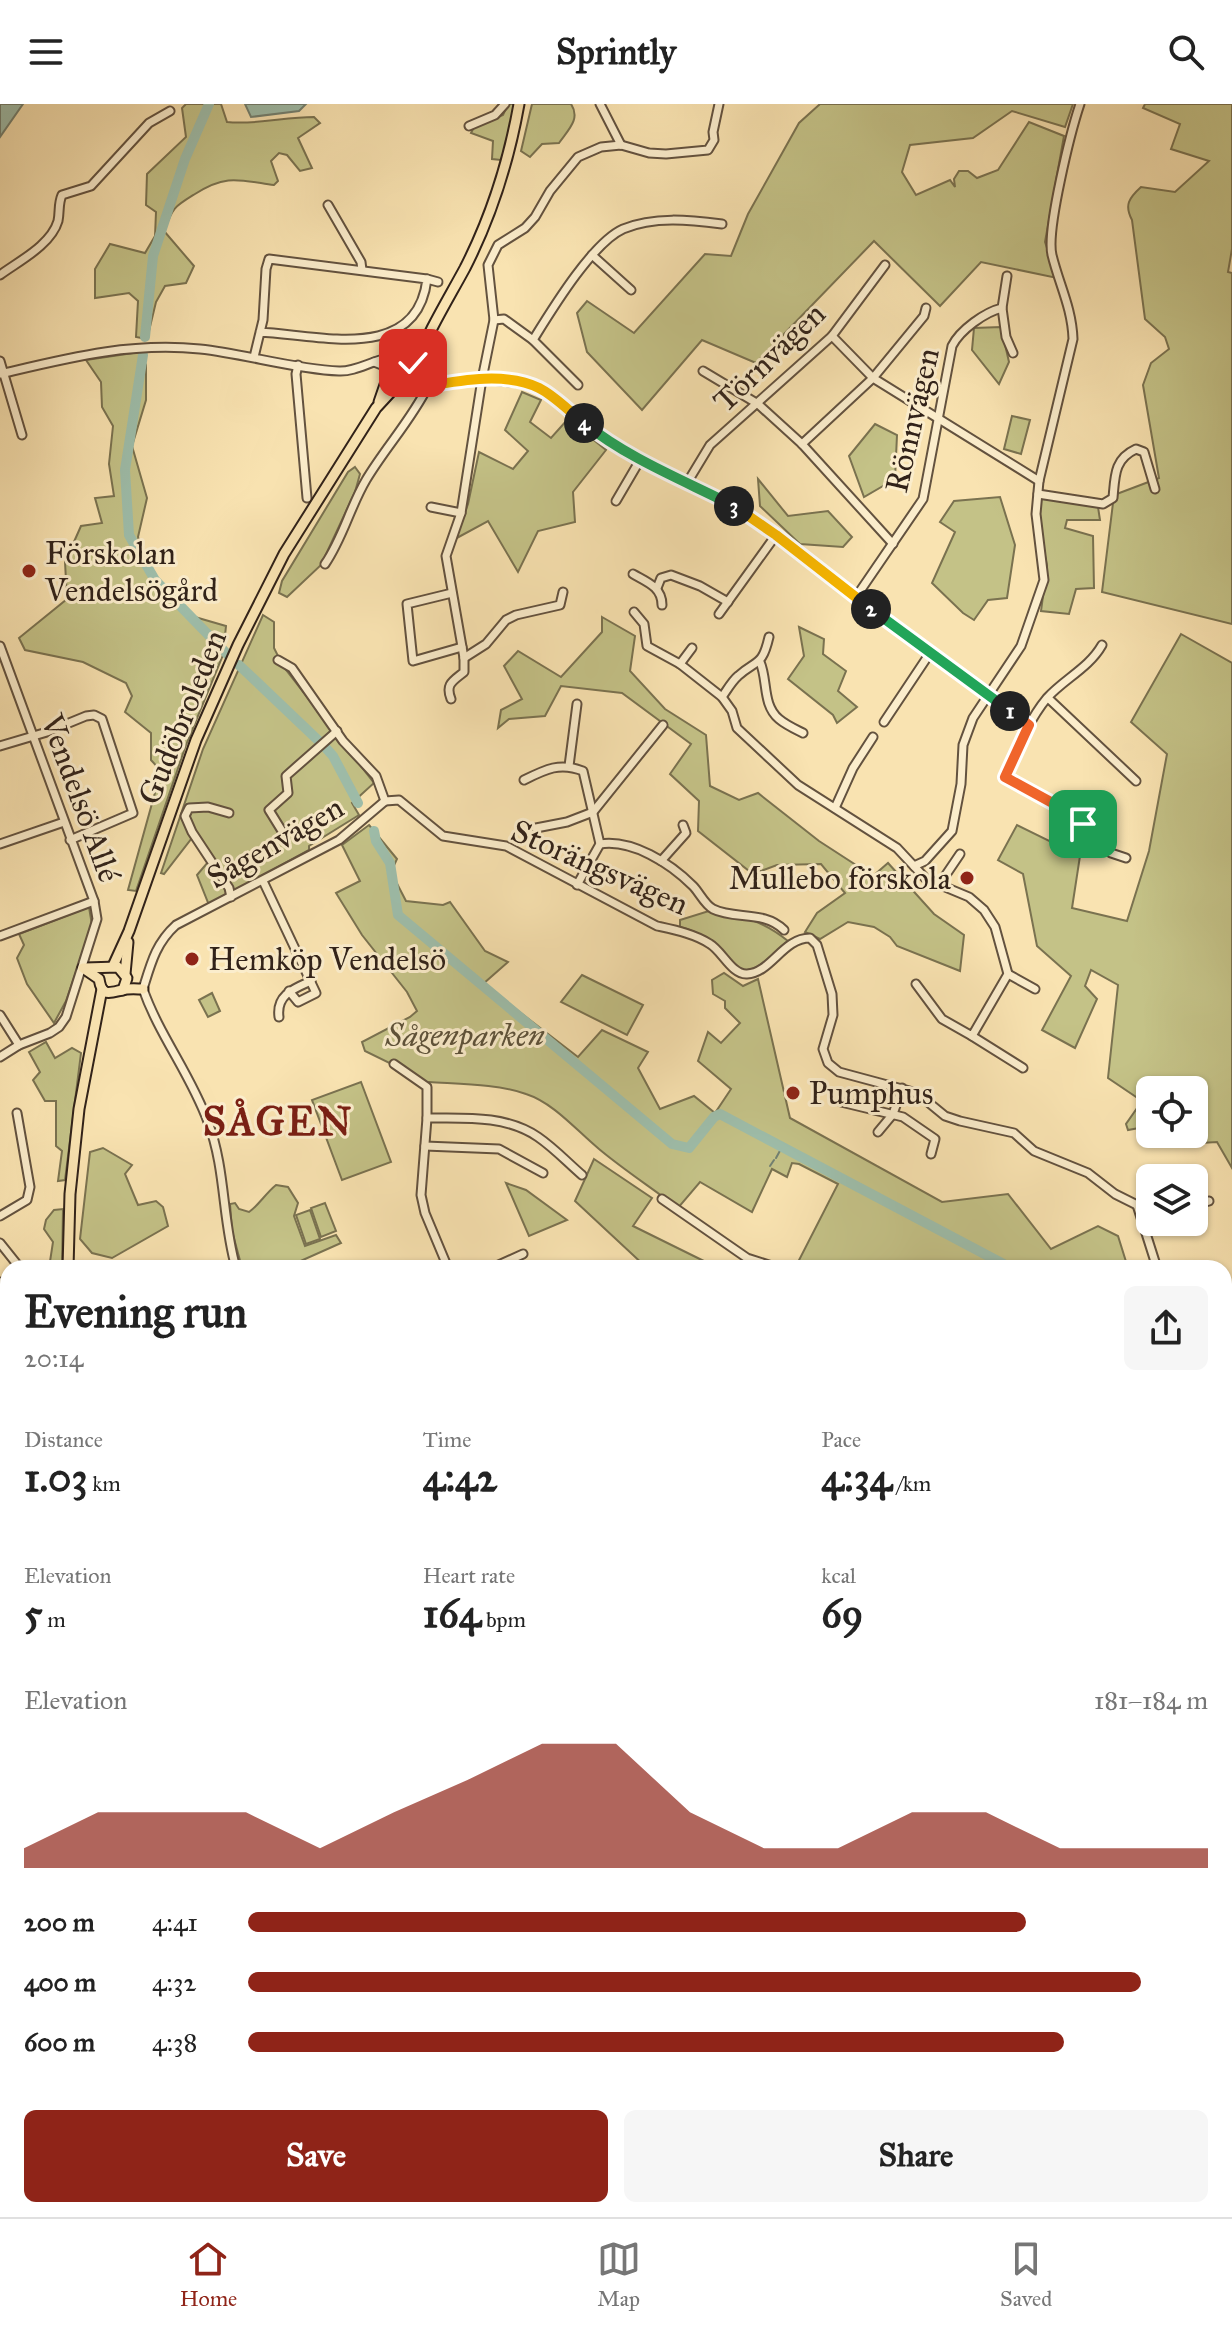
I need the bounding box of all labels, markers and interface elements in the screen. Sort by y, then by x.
icon: menu [24,30,68,74]
text: Sprintly [556,30,676,74]
icon: search [1164,30,1208,74]
street label: Törnvägen [705,294,833,420]
pin [379,329,447,397]
icon: check [391,341,435,385]
street label: Rönnvägen [877,344,948,496]
pin: 4 [564,403,604,443]
text: 4 [578,409,590,436]
pin: 3 [714,486,754,526]
text: 3 [730,492,738,519]
place label: Förskolan Vendelsögård [44,534,218,610]
marker: Förskolan Vendelsögård [20,562,38,580]
pin: 2 [851,589,891,629]
text: 2 [866,595,876,622]
street label: Gudöbroleden [130,624,235,810]
pin: 1 [990,691,1030,731]
text: 1 [1006,697,1014,724]
street label: Vendelsö Allé [32,708,129,888]
street label: Sågenvägen [200,788,351,897]
pin [1049,790,1117,858]
icon: arrive [1061,802,1105,846]
street label: Storängsvägen [505,811,694,924]
place label: Mullebo förskola [729,859,951,898]
marker: Mullebo förskola [958,869,976,887]
place label: Hemköp Vendelsö [208,940,446,979]
marker: Hemköp Vendelsö [183,950,201,968]
park label: Sågenparken [384,1016,545,1055]
place label: Pumphus [809,1074,933,1113]
map controls [1136,1076,1208,1236]
button: locate [1136,1076,1208,1148]
marker: Pumphus [784,1084,802,1102]
district label: SÅGEN [203,1097,353,1146]
button: layers [1136,1164,1208,1236]
text: Evening run [24,1285,247,1339]
button: share [1124,1286,1208,1370]
text: 20:14 [24,1342,83,1374]
text: Distance [24,1426,103,1453]
text: Time [423,1426,471,1453]
text: Pace [821,1426,861,1453]
text: 1.03 [24,1453,87,1502]
text: 4:42 [423,1453,497,1502]
text: 4:34 [821,1453,892,1502]
text: km [87,1470,121,1497]
text: /km [892,1470,931,1497]
text: Elevation [24,1562,111,1589]
text: Heart rate [423,1562,515,1589]
text: kcal [821,1562,856,1589]
text: 5 [24,1589,43,1638]
text: 164 [423,1589,481,1638]
text: 69 [821,1589,863,1638]
text: m [43,1606,66,1633]
text: bpm [481,1606,526,1633]
text: Elevation [24,1684,127,1716]
text: 181–184 m [1094,1684,1208,1716]
text: 200 m [24,1906,95,1938]
text: 4:41 [152,1906,198,1938]
text: 400 m [24,1966,96,1998]
text: 4:32 [152,1966,196,1998]
text: 600 m [24,2026,95,2058]
text: 4:38 [152,2026,197,2058]
button: Save [24,2110,608,2202]
button: Share [624,2110,1208,2202]
tab: Home [180,2237,237,2312]
tab: Map [597,2237,641,2312]
tab: Saved [1000,2237,1052,2312]

